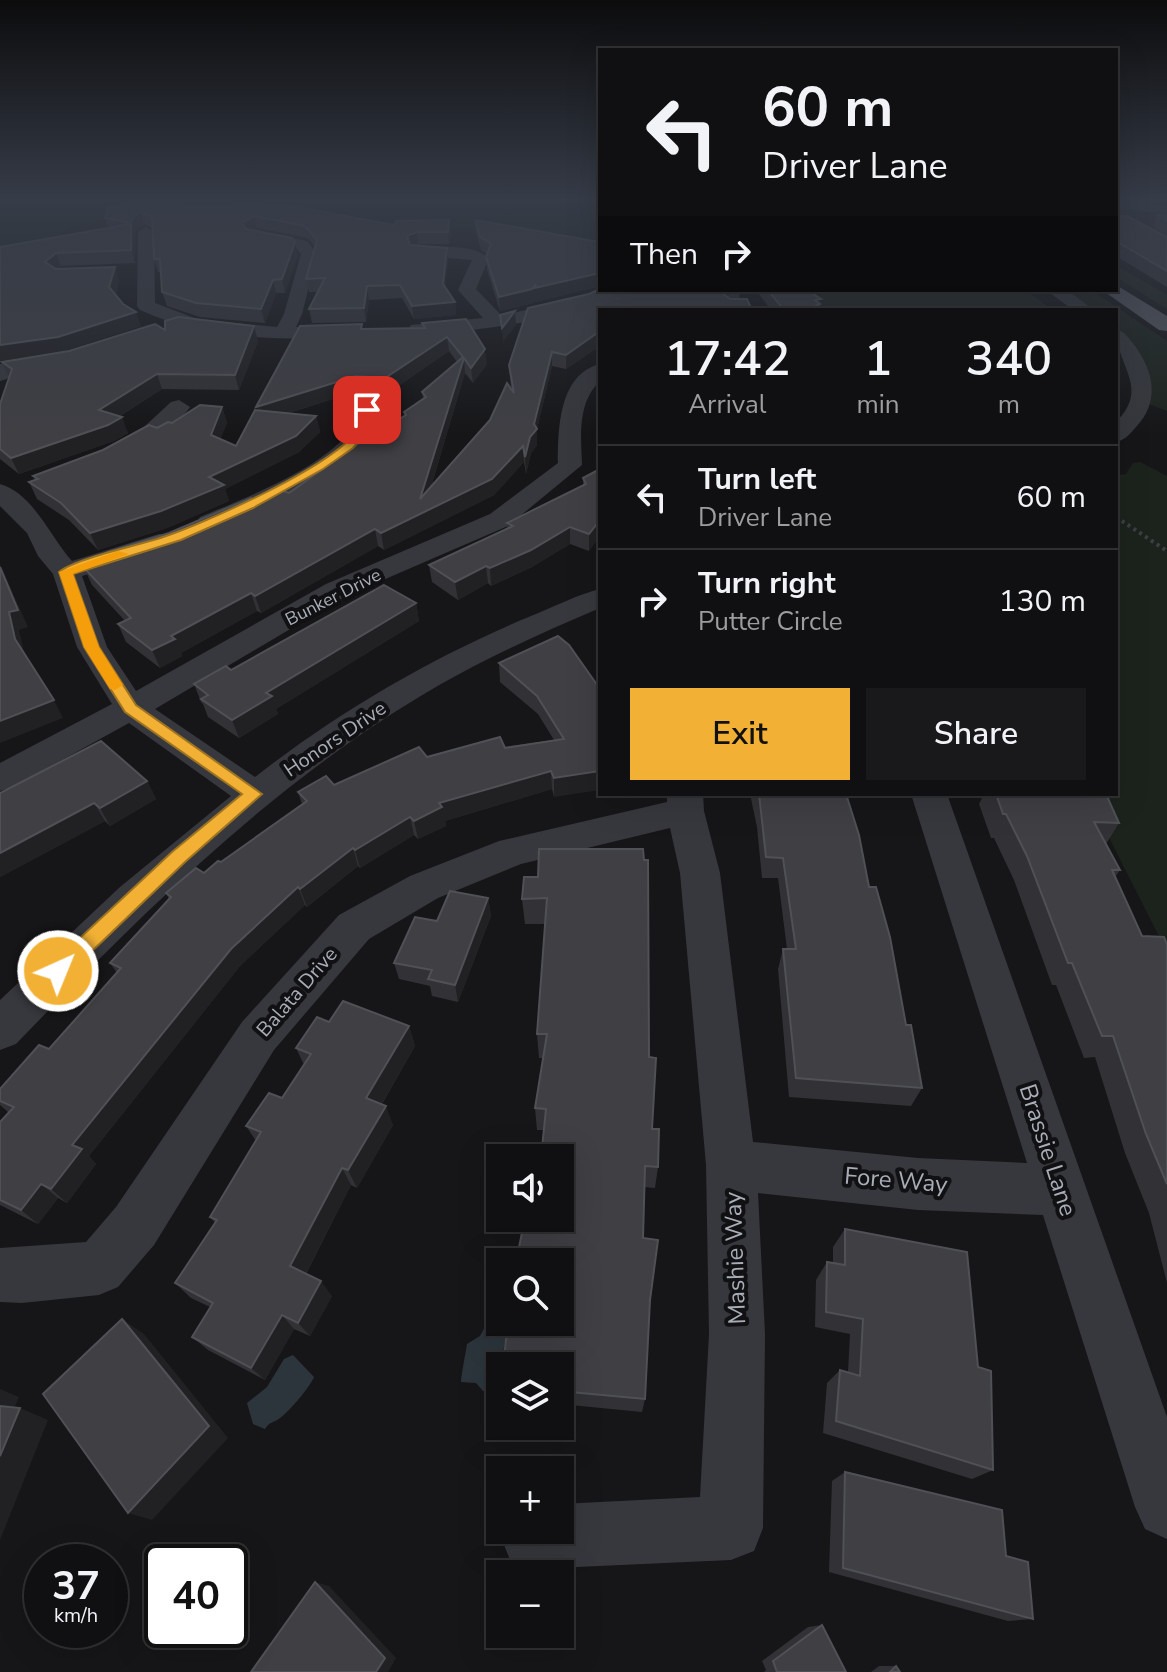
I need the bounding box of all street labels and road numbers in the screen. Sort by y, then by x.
street label: Bunker Drive [281,563,385,631]
street label: Honors Drive [279,695,391,783]
street label: Balata Drive [250,941,344,1043]
street label: Brassie Lane [1012,1080,1084,1220]
street label: Fore Way [843,1160,950,1201]
street label: Mashie Way [717,1190,753,1325]

